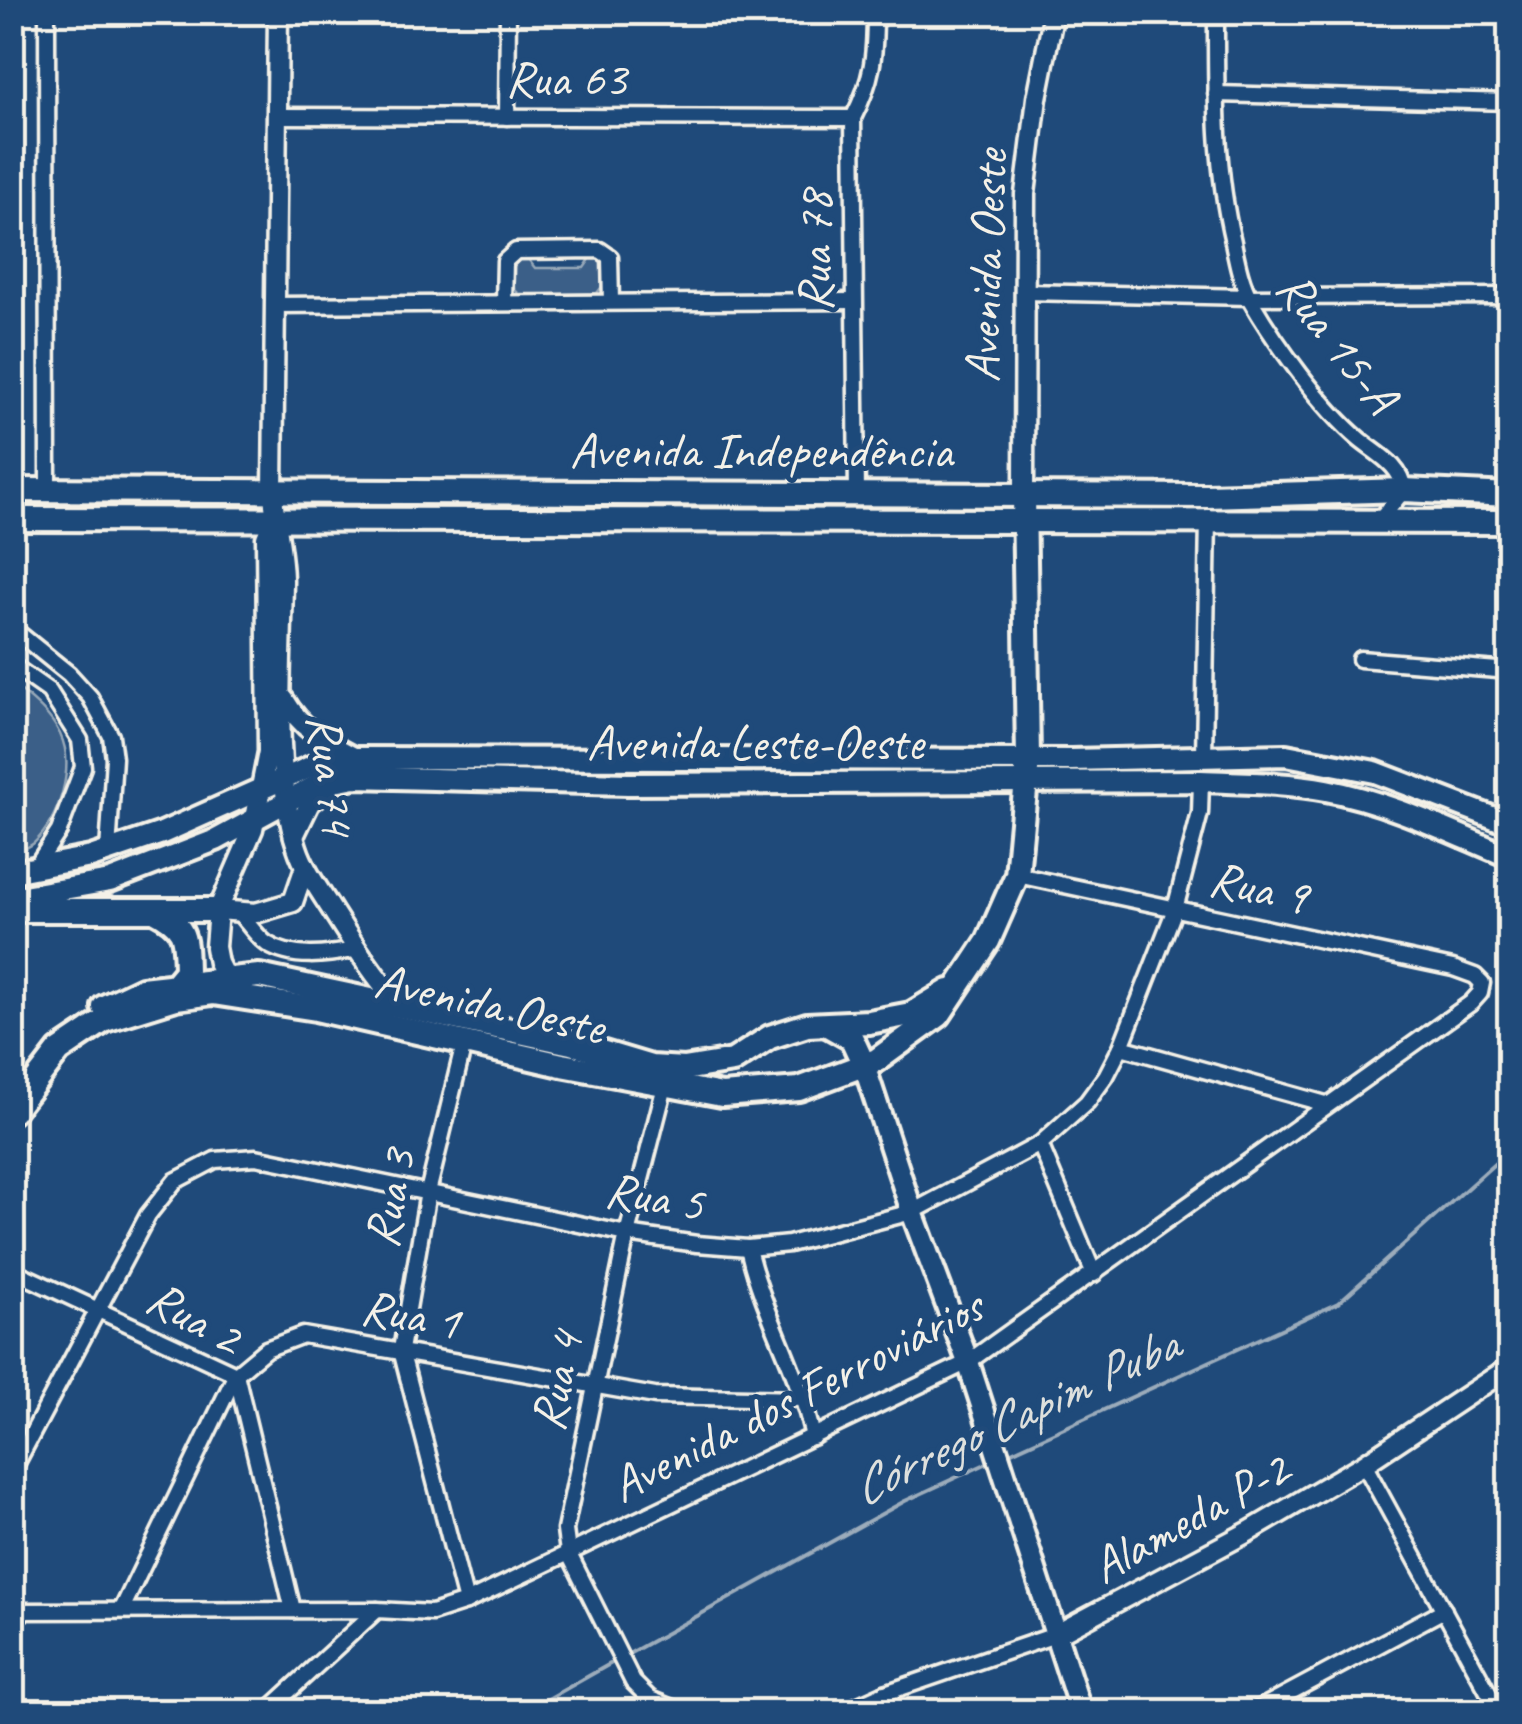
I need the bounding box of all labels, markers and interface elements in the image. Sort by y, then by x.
street label: Rua 63 [506,47,630,110]
street label: Avenida Oeste [950,146,1021,383]
street label: Rua 78 [783,186,846,312]
street label: Rua 15-A [1263,259,1414,427]
street label: Avenida Independência [570,419,955,482]
street label: Rua 74 [293,710,371,843]
street label: Avenida Leste-Oeste [587,711,926,774]
street label: Rua 9 [1204,846,1317,929]
street label: Avenida Oeste [369,948,613,1059]
street label: Rua 3 [349,1140,430,1253]
street label: Rua 5 [601,1158,711,1236]
street label: Rua 2 [136,1266,256,1370]
street label: Avenida dos Ferroviários [600,1272,997,1516]
street label: Rua 1 [357,1275,467,1354]
water label: Córrego Capim Puba [841,1309,1193,1520]
street label: Rua 4 [515,1322,598,1436]
street label: Alameda P-2 [1080,1436,1303,1597]

